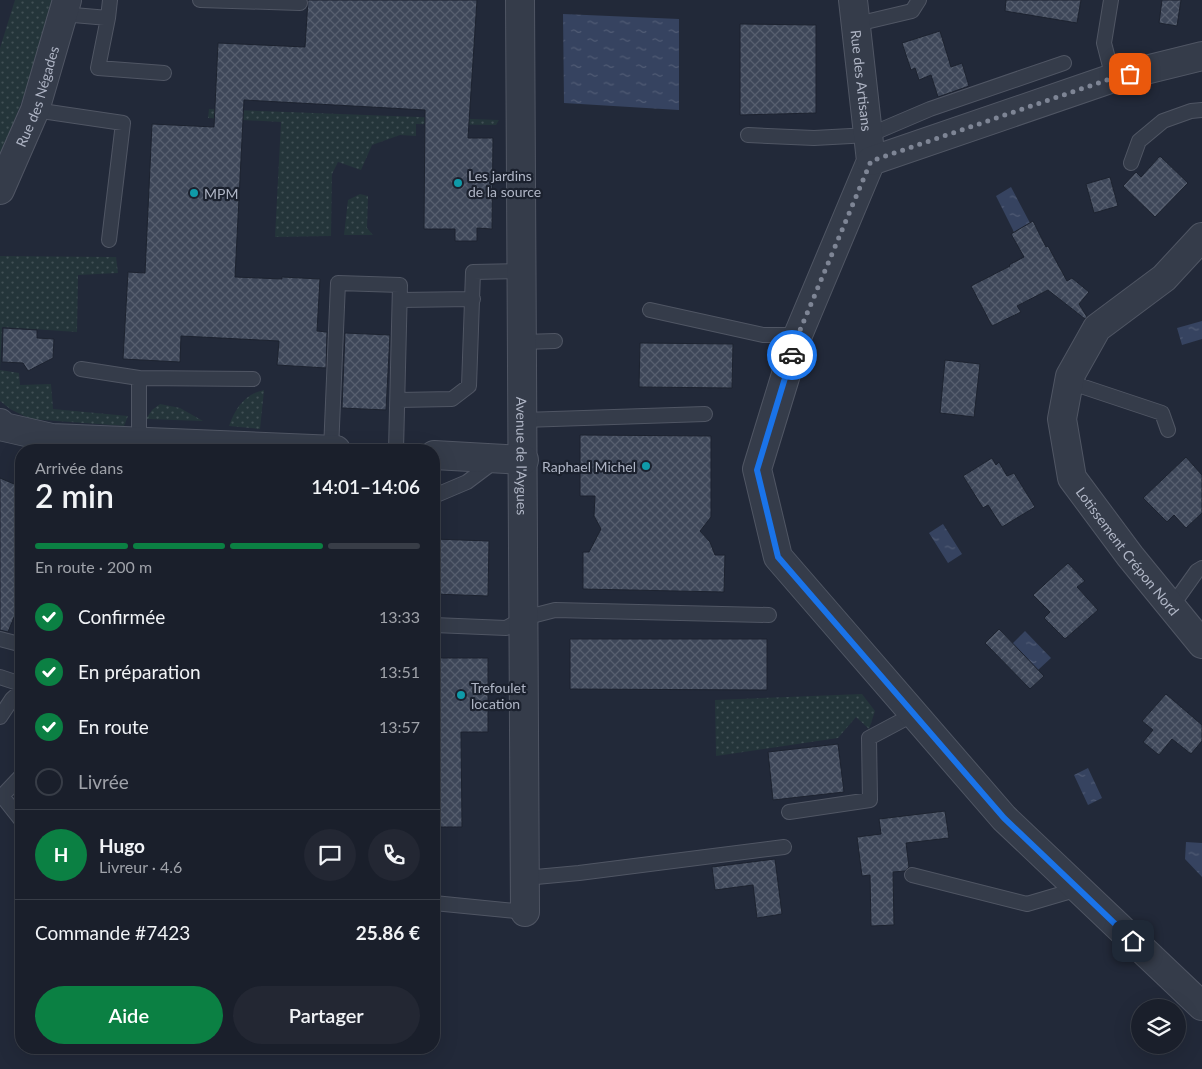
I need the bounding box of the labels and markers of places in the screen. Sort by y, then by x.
pin [1109,53,1151,95]
place label: Les jardins de la source [468,167,541,200]
marker: Les jardins de la source [452,177,464,189]
place label: MPM [204,185,238,202]
marker: MPM [188,187,200,199]
place label: Raphael Michel [542,458,636,475]
marker: Raphael Michel [640,460,652,472]
place label: Trefoulet location [471,679,526,712]
marker: Trefoulet location [455,689,467,701]
pin [1112,920,1154,962]

